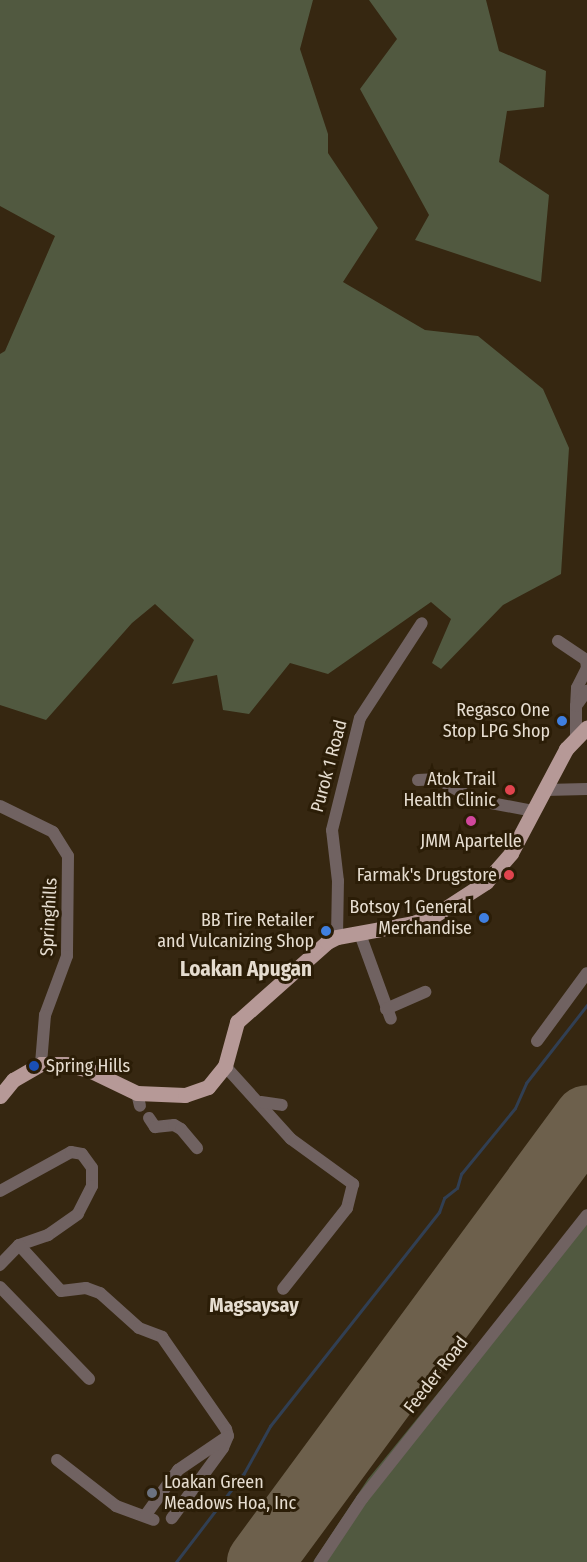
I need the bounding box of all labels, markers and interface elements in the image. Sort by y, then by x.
place label: Regasco One Stop LPG Shop [443,700,550,742]
marker: Regasco One Stop LPG Shop [555,714,569,728]
street label: Purok 1 Road [306,717,352,815]
place label: Atok Trail Health Clinic [403,769,496,812]
marker: Atok Trail Health Clinic [501,781,519,799]
marker: JMM Apartelle [464,814,478,828]
place label: JMM Apartelle [420,830,522,852]
place label: Farmak's Drugstore [357,864,497,886]
marker: Farmak's Drugstore [502,868,516,882]
street label: Springhills [36,877,62,957]
place label: Botsoy 1 General Merchandise [350,897,472,940]
place label: BB Tire Retailer and Vulcanizing Shop [157,910,314,952]
marker: Botsoy 1 General Merchandise [477,911,491,925]
marker: BB Tire Retailer and Vulcanizing Shop [319,924,333,938]
district label: Loakan Apugan [180,956,312,982]
place label: Spring Hills [46,1055,130,1077]
marker: Spring Hills [27,1059,41,1073]
district label: Magsaysay [209,1293,299,1317]
street label: Feeder Road [399,1332,473,1418]
place label: Loakan Green Meadows Hoa, Inc [164,1472,296,1514]
marker: Loakan Green Meadows Hoa, Inc [145,1486,159,1500]

